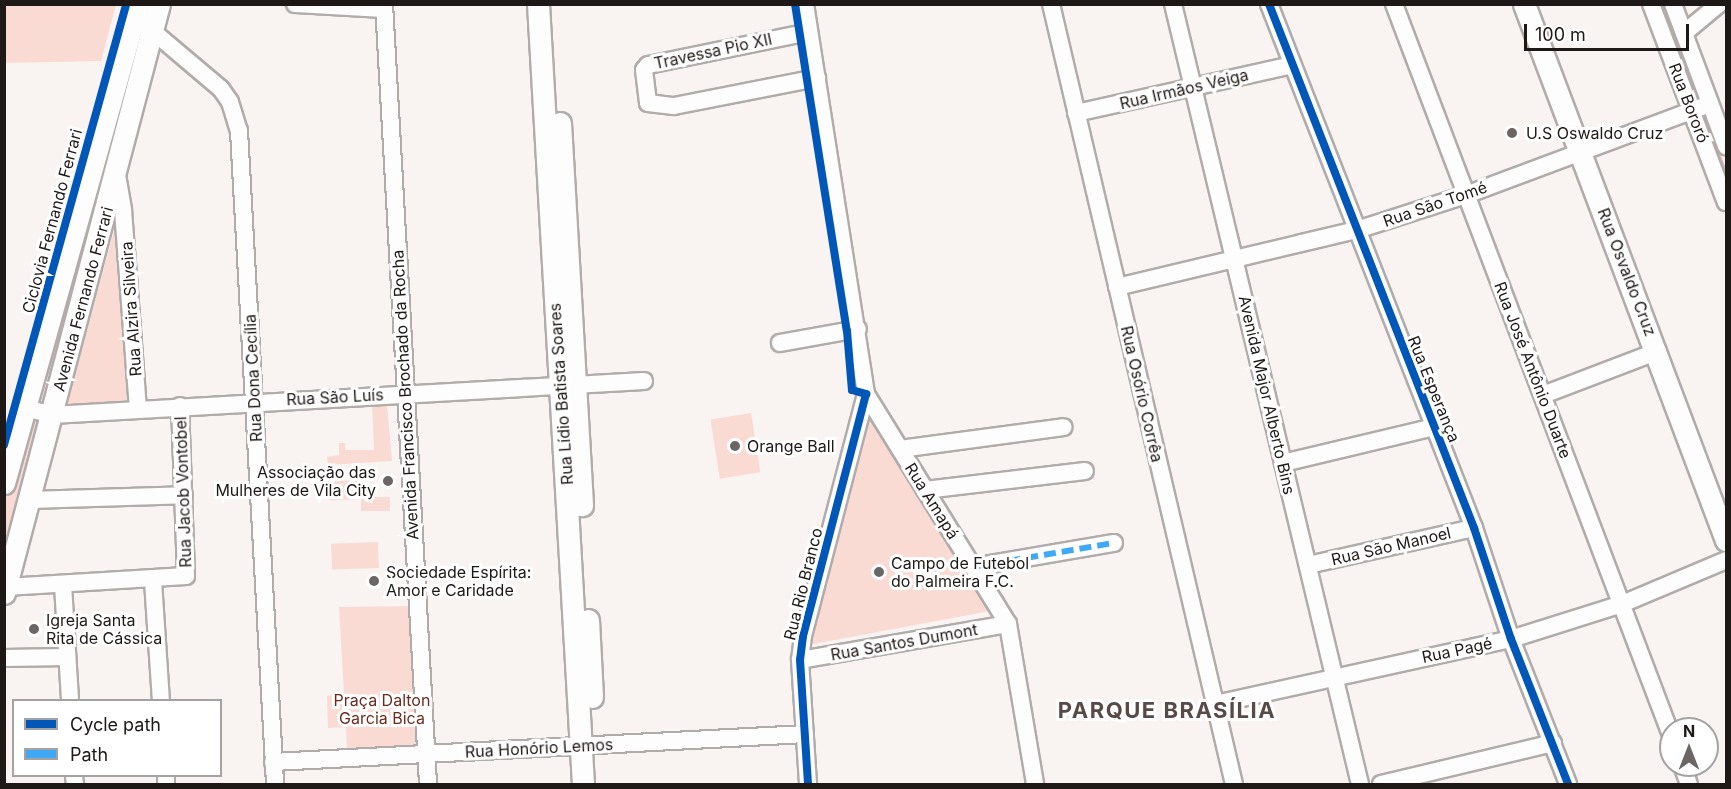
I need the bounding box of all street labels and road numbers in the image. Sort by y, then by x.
street label: Travessa Pio XII [652,29,774,73]
street label: Rua Bororó [1665,60,1713,146]
street label: Rua Irmãos Veiga [1118,65,1250,113]
street label: Ciclovia Fernando Ferrari [18,127,86,315]
street label: Rua São Tomé [1381,177,1489,231]
street label: Avenida Fernando Ferrari [49,205,117,393]
street label: Rua Osvaldo Cruz [1594,205,1660,339]
street label: Rua Alzira Silveira [117,241,145,377]
street label: Avenida Francisco Brochado da Rocha [388,249,422,541]
street label: Rua José Antônio Duarte [1490,279,1576,461]
street label: Avenida Major Alberto Bins [1235,294,1299,496]
street label: Rua Lídio Batista Soares [545,302,577,486]
street label: Rua Dona Cecília [240,314,266,442]
street label: Rua Osório Corrêa [1117,324,1167,464]
street label: Rua Esperança [1404,333,1464,445]
street label: Rua São Luís [286,385,384,409]
street label: Rua Jacob Vontobel [171,416,195,568]
street label: Rua Amapá [901,459,963,543]
street label: Rua São Manoel [1329,523,1453,569]
street label: Rua Rio Branco [780,526,826,642]
street label: Rua Santos Dumont [829,620,979,664]
street label: Rua Pagé [1420,633,1494,667]
street label: Rua Honório Lemos [464,735,614,761]

